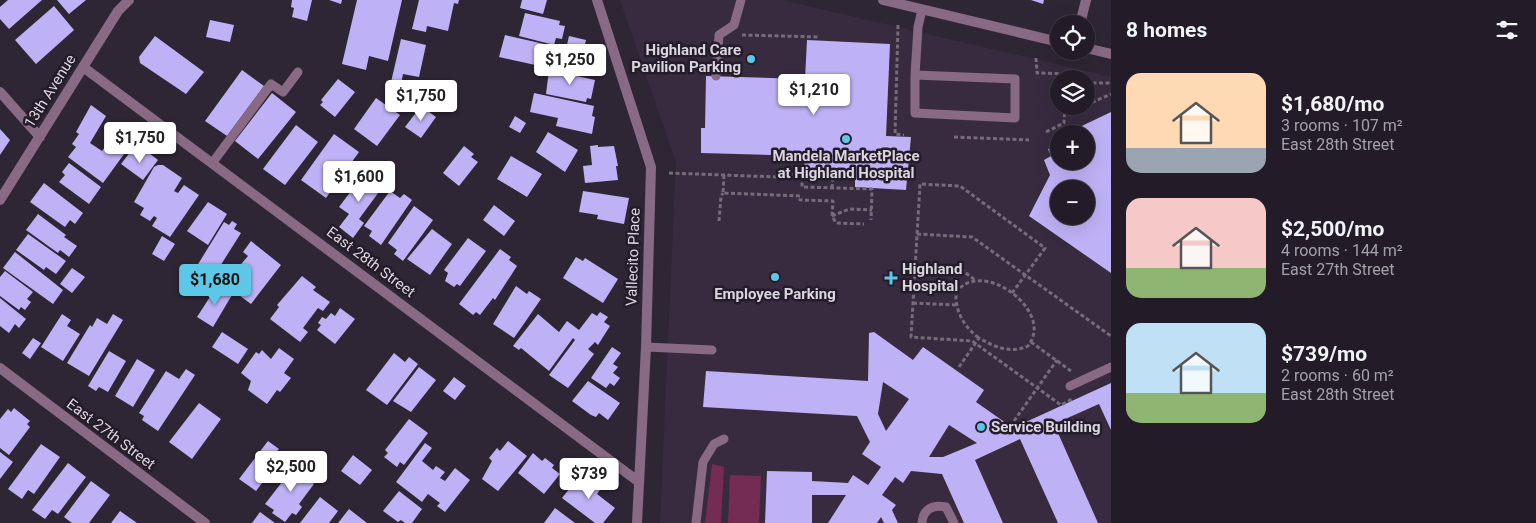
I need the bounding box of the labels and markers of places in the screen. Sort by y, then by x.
place label: Highland Care Pavilion Parking [631,41,741,76]
pin: $1,250 [529,44,611,86]
marker: Highland Care Pavilion Parking [745,53,757,65]
pin: $1,210 [773,74,855,116]
pin: $1,750 [380,80,462,122]
pin: $1,750 [99,121,181,164]
marker: Mandela MarketPlace at Highland Hospital [840,133,852,145]
place label: Mandela MarketPlace at Highland Hospital [772,147,920,182]
pin: $1,600 [318,160,400,203]
place label: Highland Hospital [902,260,962,295]
pin: $1,680 [174,264,256,306]
marker: Employee Parking [769,271,781,283]
marker: Highland Hospital [884,271,898,285]
place label: Employee Parking [714,285,836,303]
place label: Service Building [991,418,1100,436]
marker: Service Building [975,421,987,433]
pin: $2,500 [250,450,332,493]
pin: $739 [559,458,619,500]

